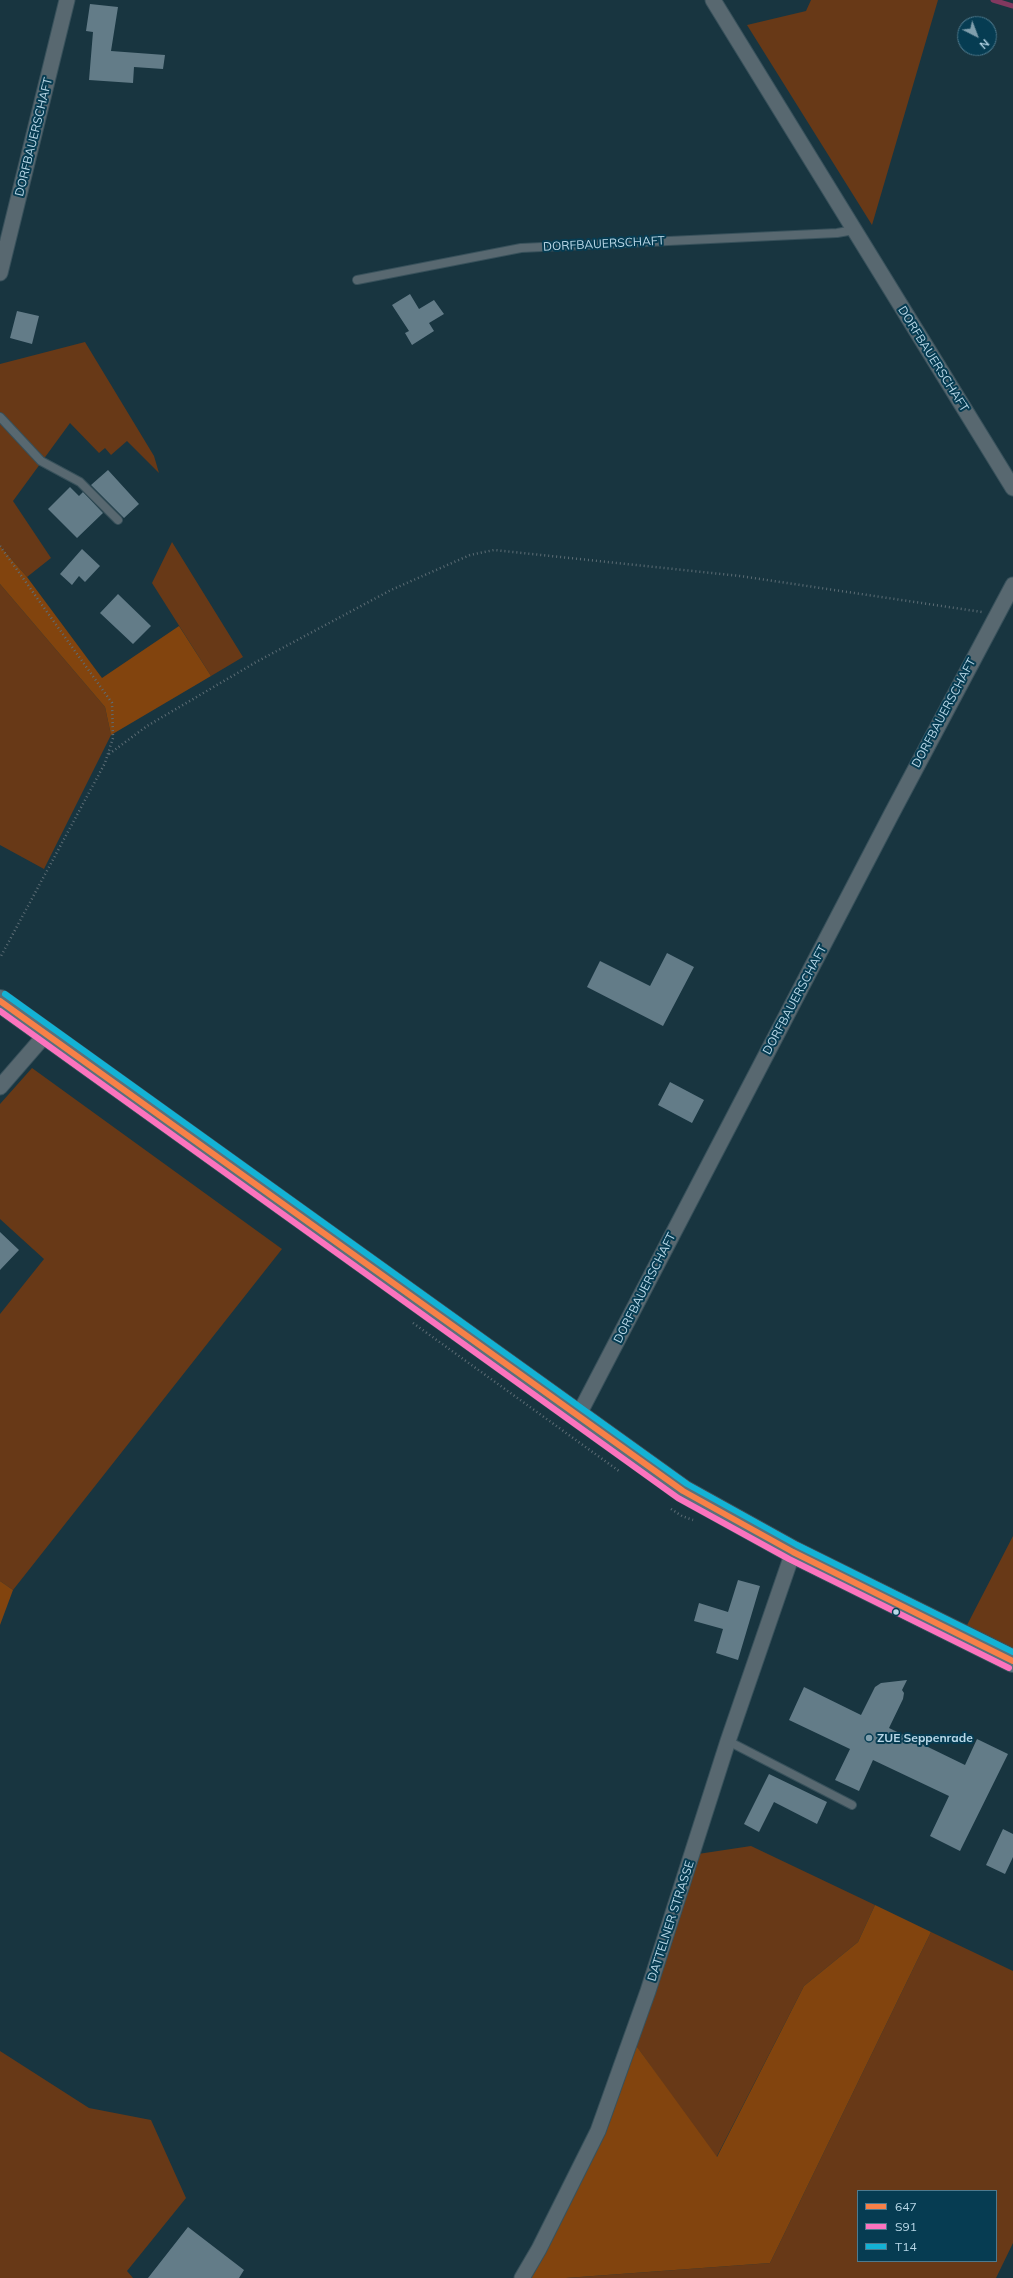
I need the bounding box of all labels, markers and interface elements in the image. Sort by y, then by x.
north arrow [957,16,997,56]
text: N [977,36,992,52]
street label: DORFBAUERSCHAFT [12,76,56,198]
street label: DORFBAUERSCHAFT [543,234,665,254]
street label: DORFBAUERSCHAFT [895,303,971,415]
street label: DORFBAUERSCHAFT [909,656,979,770]
street label: DORFBAUERSCHAFT [760,943,830,1057]
street label: DORFBAUERSCHAFT [611,1230,679,1346]
unlabelled marker [891,1607,901,1617]
place label: ZUE Seppenrade [877,1731,973,1745]
marker: ZUE Seppenrade [864,1733,874,1743]
street label: DATTELNER STRASSE [645,1859,697,1983]
legend [857,2190,997,2262]
text: 647 [895,2199,917,2214]
text: S91 [895,2219,917,2234]
text: T14 [895,2239,917,2254]

